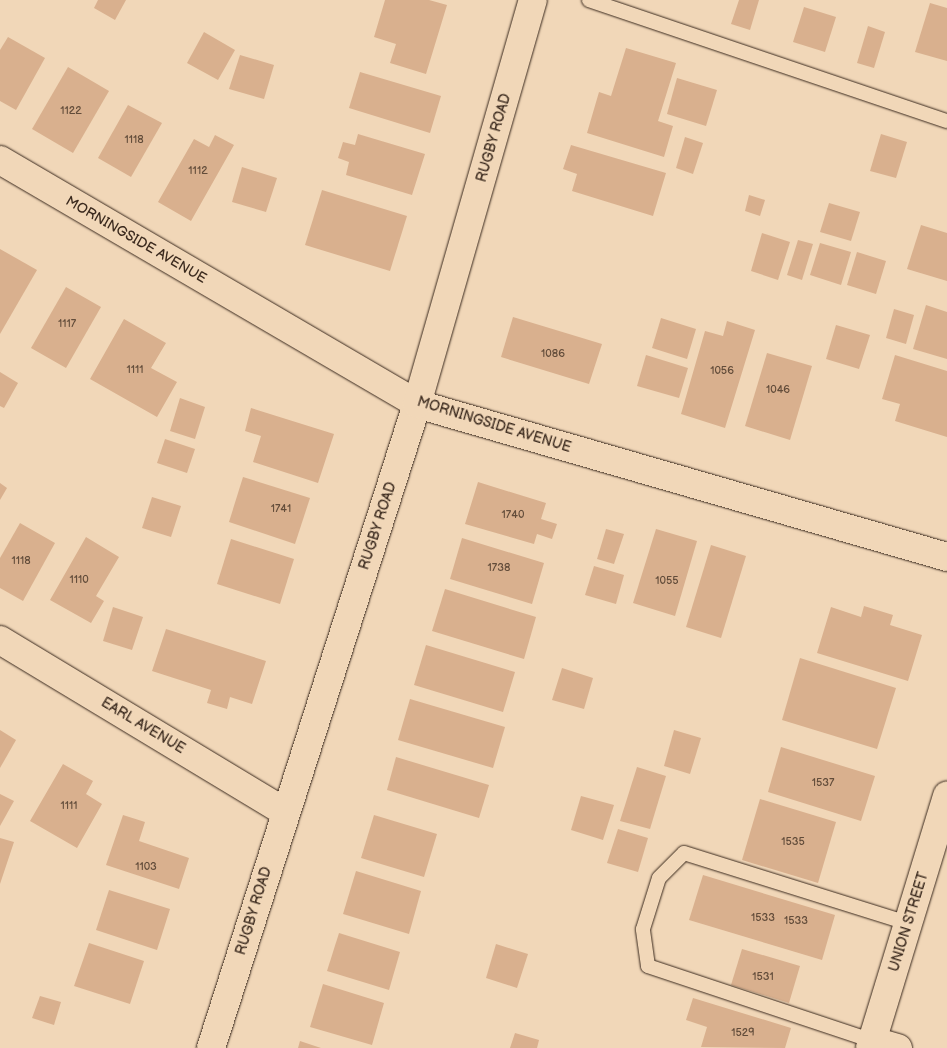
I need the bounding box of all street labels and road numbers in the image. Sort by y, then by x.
street label: RUGBY ROAD [473,92,515,184]
street label: MORNINGSIDE AVENUE [63,193,209,287]
street label: MORNINGSIDE AVENUE [415,394,573,456]
street label: RUGBY ROAD [356,480,400,572]
street label: EARL AVENUE [98,694,188,758]
street label: RUGBY ROAD [233,865,275,957]
street label: UNION STREET [886,870,932,974]

